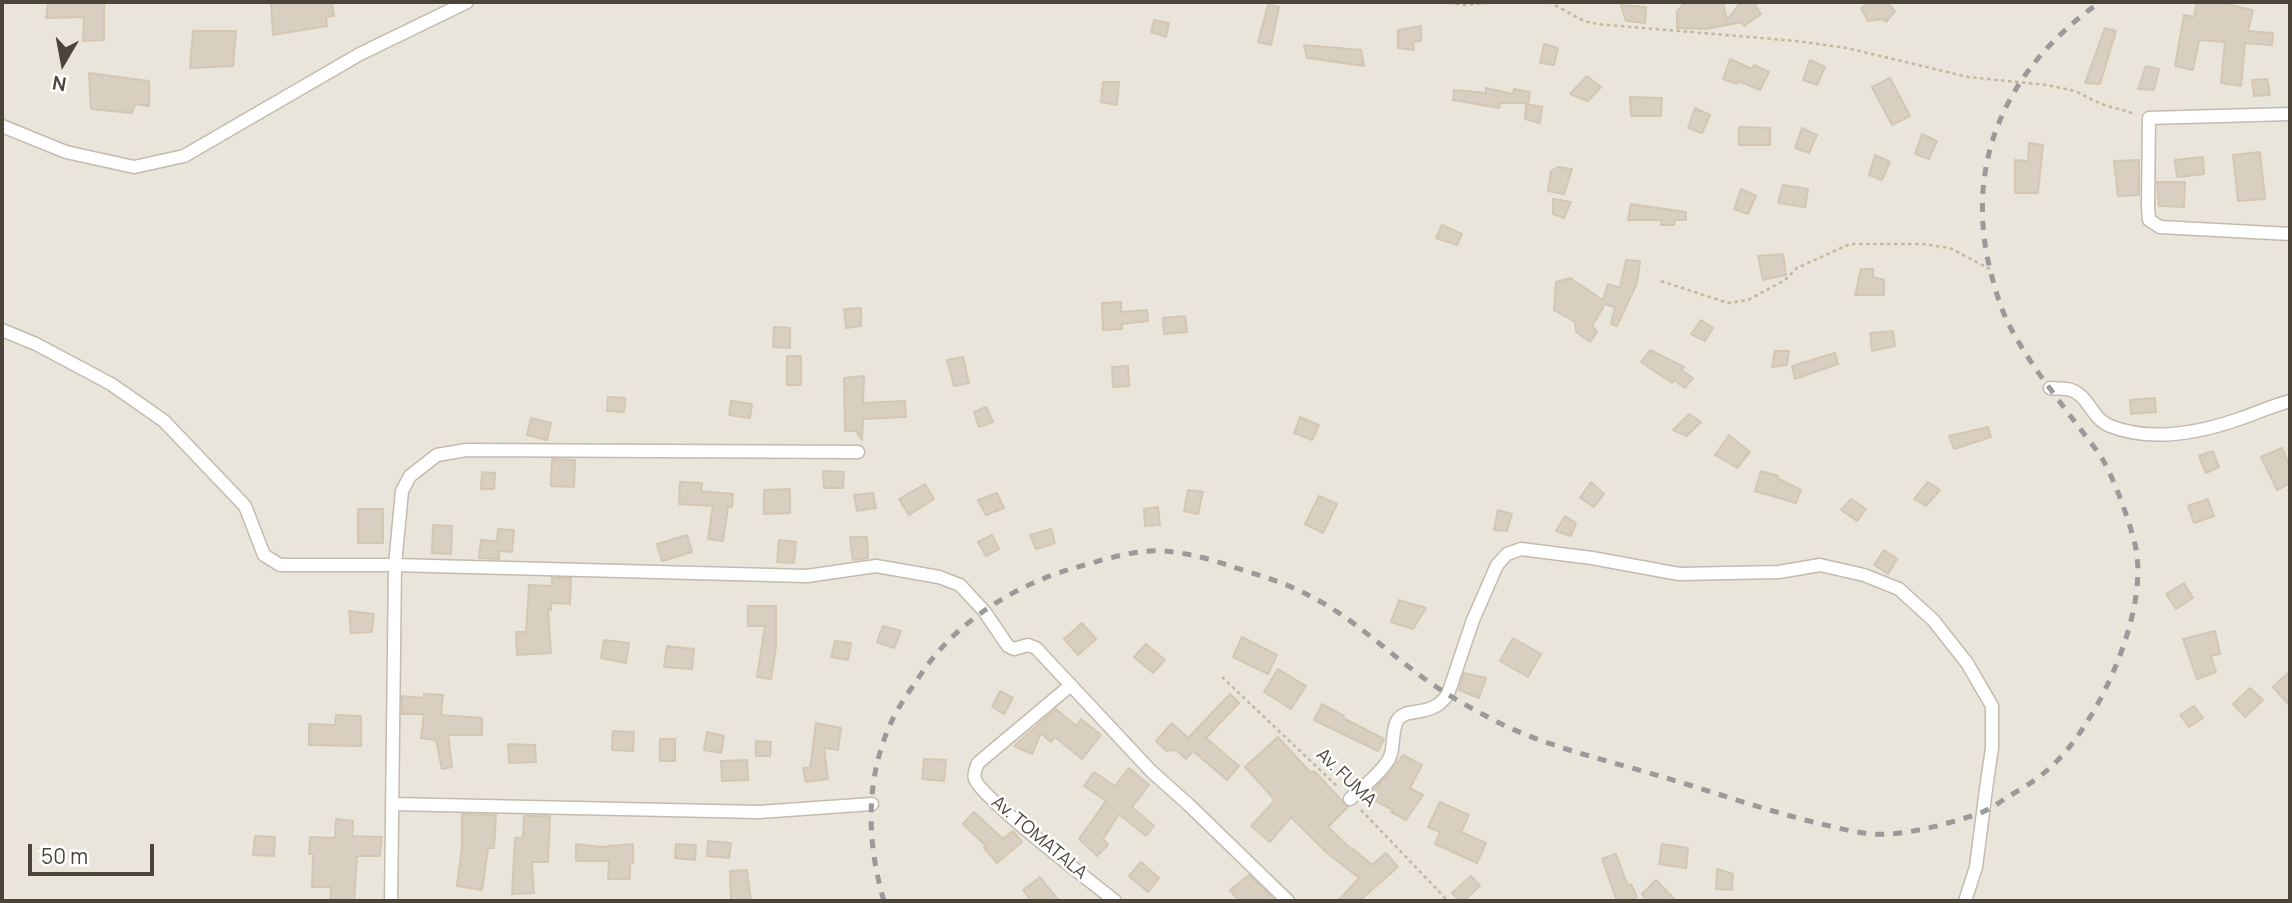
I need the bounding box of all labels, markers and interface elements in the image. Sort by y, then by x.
north arrow [28,28,98,98]
text: N [50,70,68,98]
street label: Av. FUMA [1312,744,1380,812]
street label: Av. TOMATALA [987,792,1091,884]
scale bar [32,830,158,874]
text: 50 m [41,842,88,870]

